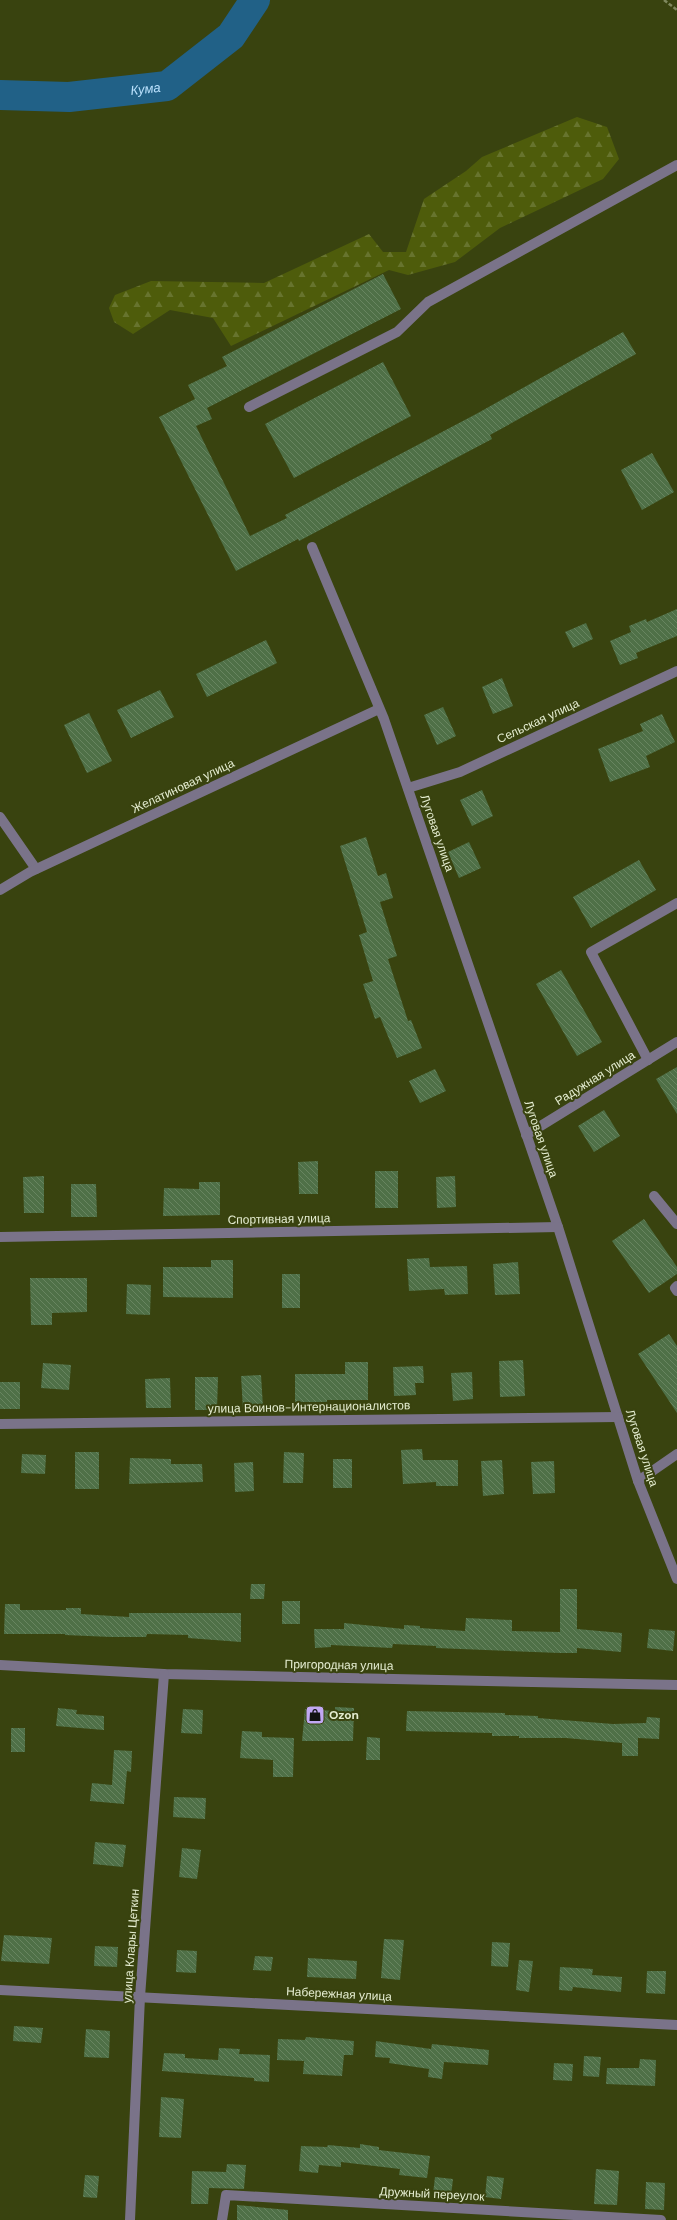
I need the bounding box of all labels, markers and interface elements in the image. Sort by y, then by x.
water label: Кума [130,79,161,99]
street label: Сельская улица [494,695,582,747]
street label: Желатиновая улица [129,755,237,817]
street label: Луговая улица [416,792,458,874]
street label: Радужная улица [552,1047,638,1109]
street label: Луговая улица [520,1098,562,1180]
street label: Спортивная улица [227,1210,331,1228]
street label: улица Воинов-Интернационалистов [208,1397,410,1417]
street label: Луговая улица [622,1407,662,1489]
street label: Пригородная улица [284,1656,394,1674]
shop icon: Ozon [304,1704,326,1726]
place label: Ozon [329,1707,359,1723]
street label: улица Клары Цеткин [119,1888,143,2004]
street label: Набережная улица [286,1983,393,2005]
street label: Дружный переулок [379,2183,486,2205]

